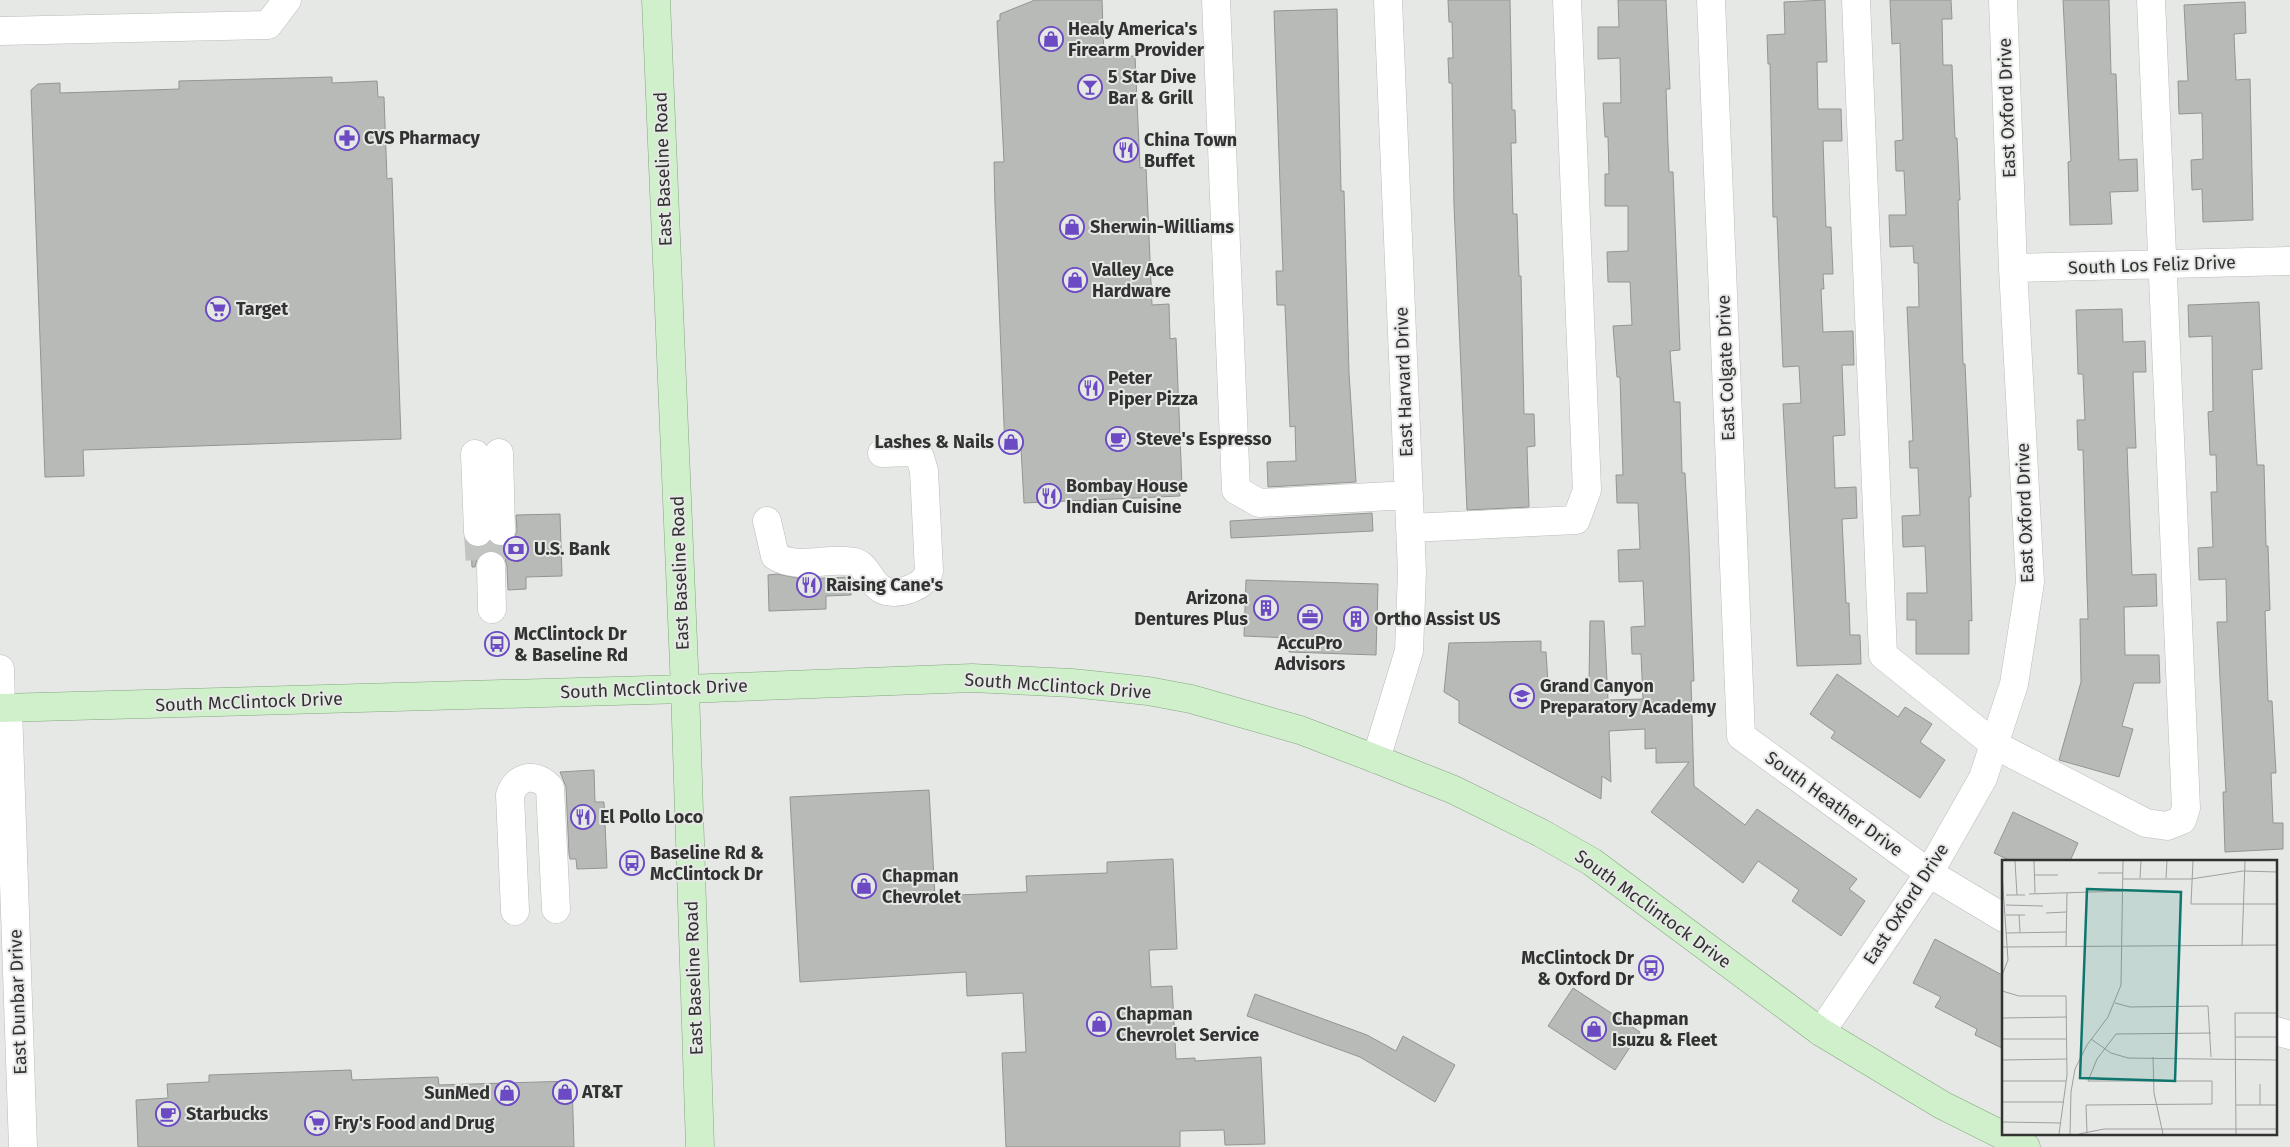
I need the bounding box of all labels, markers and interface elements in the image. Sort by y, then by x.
place label: Healy America's Firearm Provider [1068,18,1205,61]
shop icon: Healy America's Firearm Provider [1038,26,1064,52]
street label: East Oxford Drive [1994,38,2020,178]
place label: 5 Star Dive Bar & Grill [1108,66,1196,109]
bar icon: 5 Star Dive Bar & Grill [1077,74,1103,100]
street label: East Baseline Road [649,91,677,247]
pharmacy icon: CVS Pharmacy [334,125,360,151]
place label: CVS Pharmacy [364,127,481,149]
place label: China Town Buffet [1144,129,1237,172]
restaurant icon: China Town Buffet [1113,137,1139,163]
shop icon: Sherwin-Williams [1059,214,1085,240]
place label: Sherwin-Williams [1090,216,1234,238]
street label: South Los Feliz Drive [2068,251,2236,279]
place label: Valley Ace Hardware [1091,259,1174,302]
shop icon: Valley Ace Hardware [1062,267,1088,293]
street label: East Colgate Drive [1712,295,1740,441]
supermarket icon: Target [205,296,231,322]
place label: Target [236,298,289,320]
street label: East Harvard Drive [1390,307,1418,457]
place label: Peter Piper Pizza [1108,367,1198,410]
restaurant icon: Peter Piper Pizza [1078,375,1104,401]
cafe icon: Steve's Espresso [1105,426,1131,452]
place label: Steve's Espresso [1136,428,1272,450]
shop icon: Lashes & Nails [998,429,1024,455]
place label: Lashes & Nails [874,431,994,453]
street label: East Oxford Drive [2012,443,2038,583]
place label: Bombay House Indian Cuisine [1066,475,1188,518]
restaurant icon: Bombay House Indian Cuisine [1036,483,1062,509]
street label: East Baseline Road [666,495,694,651]
bank icon: U.S. Bank [503,536,529,562]
place label: U.S. Bank [534,538,611,560]
restaurant icon: Raising Cane's [796,572,822,598]
place label: Raising Cane's [826,574,943,596]
place label: Arizona Dentures Plus [1134,587,1248,630]
building icon: Arizona Dentures Plus [1253,595,1279,621]
office icon: AccuPro Advisors [1297,604,1323,630]
building icon: Ortho Assist US [1343,606,1369,632]
place label: Ortho Assist US [1374,608,1501,630]
place label: McClintock Dr & Baseline Rd [514,623,628,666]
bus stop icon: McClintock Dr & Baseline Rd [484,631,510,657]
place label: AccuPro Advisors [1274,632,1346,675]
street label: South McClintock Drive [964,668,1152,704]
street label: South McClintock Drive [560,675,748,703]
place label: Grand Canyon Preparatory Academy [1540,675,1717,718]
school or university icon: Grand Canyon Preparatory Academy [1509,683,1535,709]
street label: South McClintock Drive [155,688,343,716]
street label: South Heather Drive [1761,747,1907,861]
restaurant icon: El Pollo Loco [570,804,596,830]
place label: El Pollo Loco [600,806,703,828]
street label: East Oxford Drive [1859,839,1953,969]
place label: Baseline Rd & McClintock Dr [650,842,764,885]
street label: South McClintock Drive [1571,845,1735,973]
bus stop icon: Baseline Rd & McClintock Dr [619,850,645,876]
inset map [2002,860,2278,1134]
place label: Chapman Chevrolet [882,865,962,908]
shop icon: Chapman Chevrolet [851,873,877,899]
street label: East Baseline Road [680,900,708,1056]
street label: East Dunbar Drive [4,929,32,1075]
place label: McClintock Dr & Oxford Dr [1521,947,1635,990]
bus stop icon: McClintock Dr & Oxford Dr [1638,955,1664,981]
place label: Chapman Chevrolet Service [1116,1003,1259,1046]
place label: Chapman Isuzu & Fleet [1612,1008,1719,1051]
shop icon: Chapman Chevrolet Service [1086,1011,1112,1037]
shop icon: Chapman Isuzu & Fleet [1581,1016,1607,1042]
shop icon: AT&T [552,1079,578,1105]
shop icon: SunMed [494,1080,520,1106]
place label: AT&T [581,1081,623,1103]
place label: SunMed [424,1082,490,1104]
cafe icon: Starbucks [155,1101,181,1127]
place label: Starbucks [186,1103,269,1125]
supermarket icon: Fry's Food and Drug [304,1110,330,1136]
place label: Fry's Food and Drug [334,1112,495,1134]

